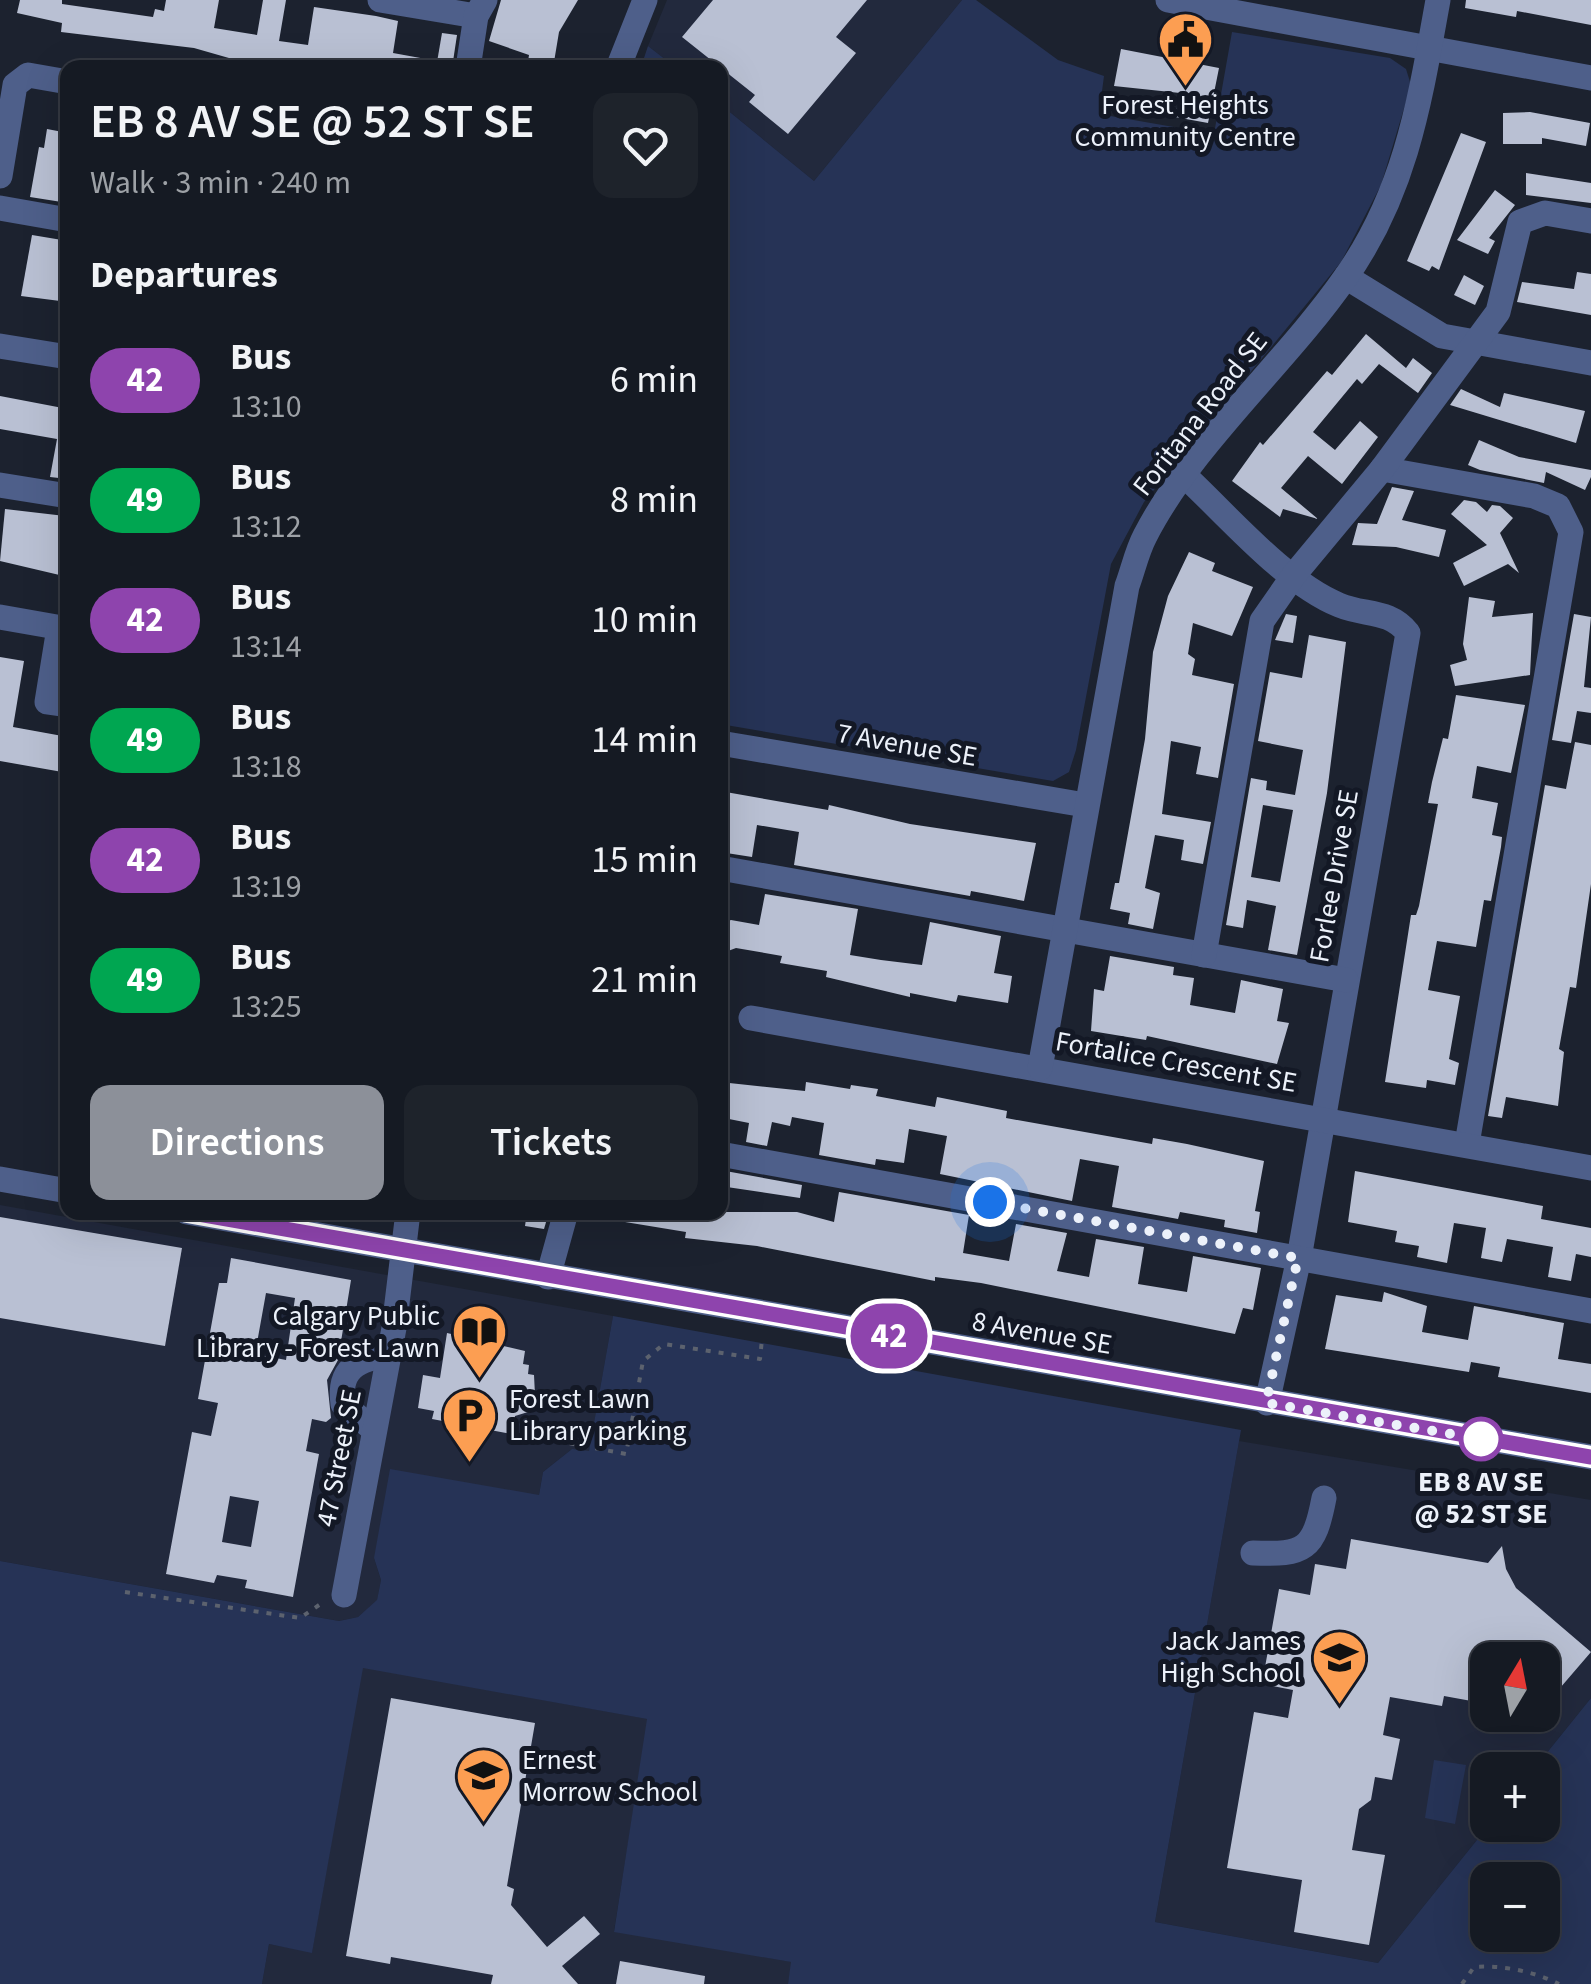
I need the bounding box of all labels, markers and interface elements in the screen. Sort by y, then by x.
public building icon: Forest Heights Community Centre [1155,9,1215,88]
place label: Forest Heights Community Centre [1074,85,1296,157]
text: EB 8 AV SE @ 52 ST SE [90,88,535,156]
button: heart [593,93,698,198]
text: Walk · 3 min · 240 m [90,160,351,206]
text: Departures [90,248,278,302]
street label: Foritana Road SE [1123,323,1277,505]
text: Bus [230,330,291,384]
text: 6 min [610,353,698,407]
text: 42 [127,355,163,405]
text: 13:10 [230,384,302,430]
text: Bus [230,450,291,504]
text: 8 min [610,473,698,527]
text: 49 [127,475,163,525]
text: 13:12 [230,504,302,550]
text: Bus [230,570,291,624]
text: 10 min [591,593,698,647]
text: 42 [127,595,163,645]
text: 13:14 [230,624,302,670]
text: Bus [230,690,291,744]
text: 14 min [591,713,698,767]
street label: 7 Avenue SE [834,713,980,777]
text: 49 [127,715,163,765]
text: 13:18 [230,744,302,790]
street label: Forlee Drive SE [1299,786,1369,966]
text: Bus [230,810,291,864]
text: 15 min [591,833,698,887]
text: 42 [127,835,163,885]
text: 13:19 [230,864,302,910]
text: Bus [230,930,291,984]
text: 21 min [591,953,698,1007]
text: 49 [127,955,163,1005]
text: 13:25 [230,984,302,1030]
street label: Fortalice Crescent SE [1052,1021,1300,1103]
button: Directions [90,1085,384,1200]
button: Tickets [404,1085,698,1200]
your location [965,1177,1015,1227]
place label: Calgary Public Library - Forest Lawn [196,1296,440,1368]
street label: 8 Avenue SE [969,1301,1115,1365]
library icon: Calgary Public Library - Forest Lawn [449,1302,509,1381]
line badge: 42 [844,1304,934,1368]
text: 42 [871,1311,907,1361]
place label: Forest Lawn Library parking [509,1379,686,1451]
parking icon: Forest Lawn Library parking [440,1385,500,1464]
street label: 47 Street SE [306,1386,372,1530]
marker: EB 8 AV SE @ 52 ST SE [1460,1418,1502,1460]
place label: EB 8 AV SE @ 52 ST SE [1414,1462,1548,1534]
place label: Jack James High School [1160,1621,1301,1693]
school or university icon: Jack James High School [1310,1627,1370,1706]
north arrow [1470,1642,1560,1732]
map controls [1470,1642,1560,1952]
place label: Ernest Morrow School [522,1740,698,1812]
school or university icon: Ernest Morrow School [453,1746,513,1825]
button: + [1470,1752,1560,1842]
button: − [1470,1862,1560,1952]

